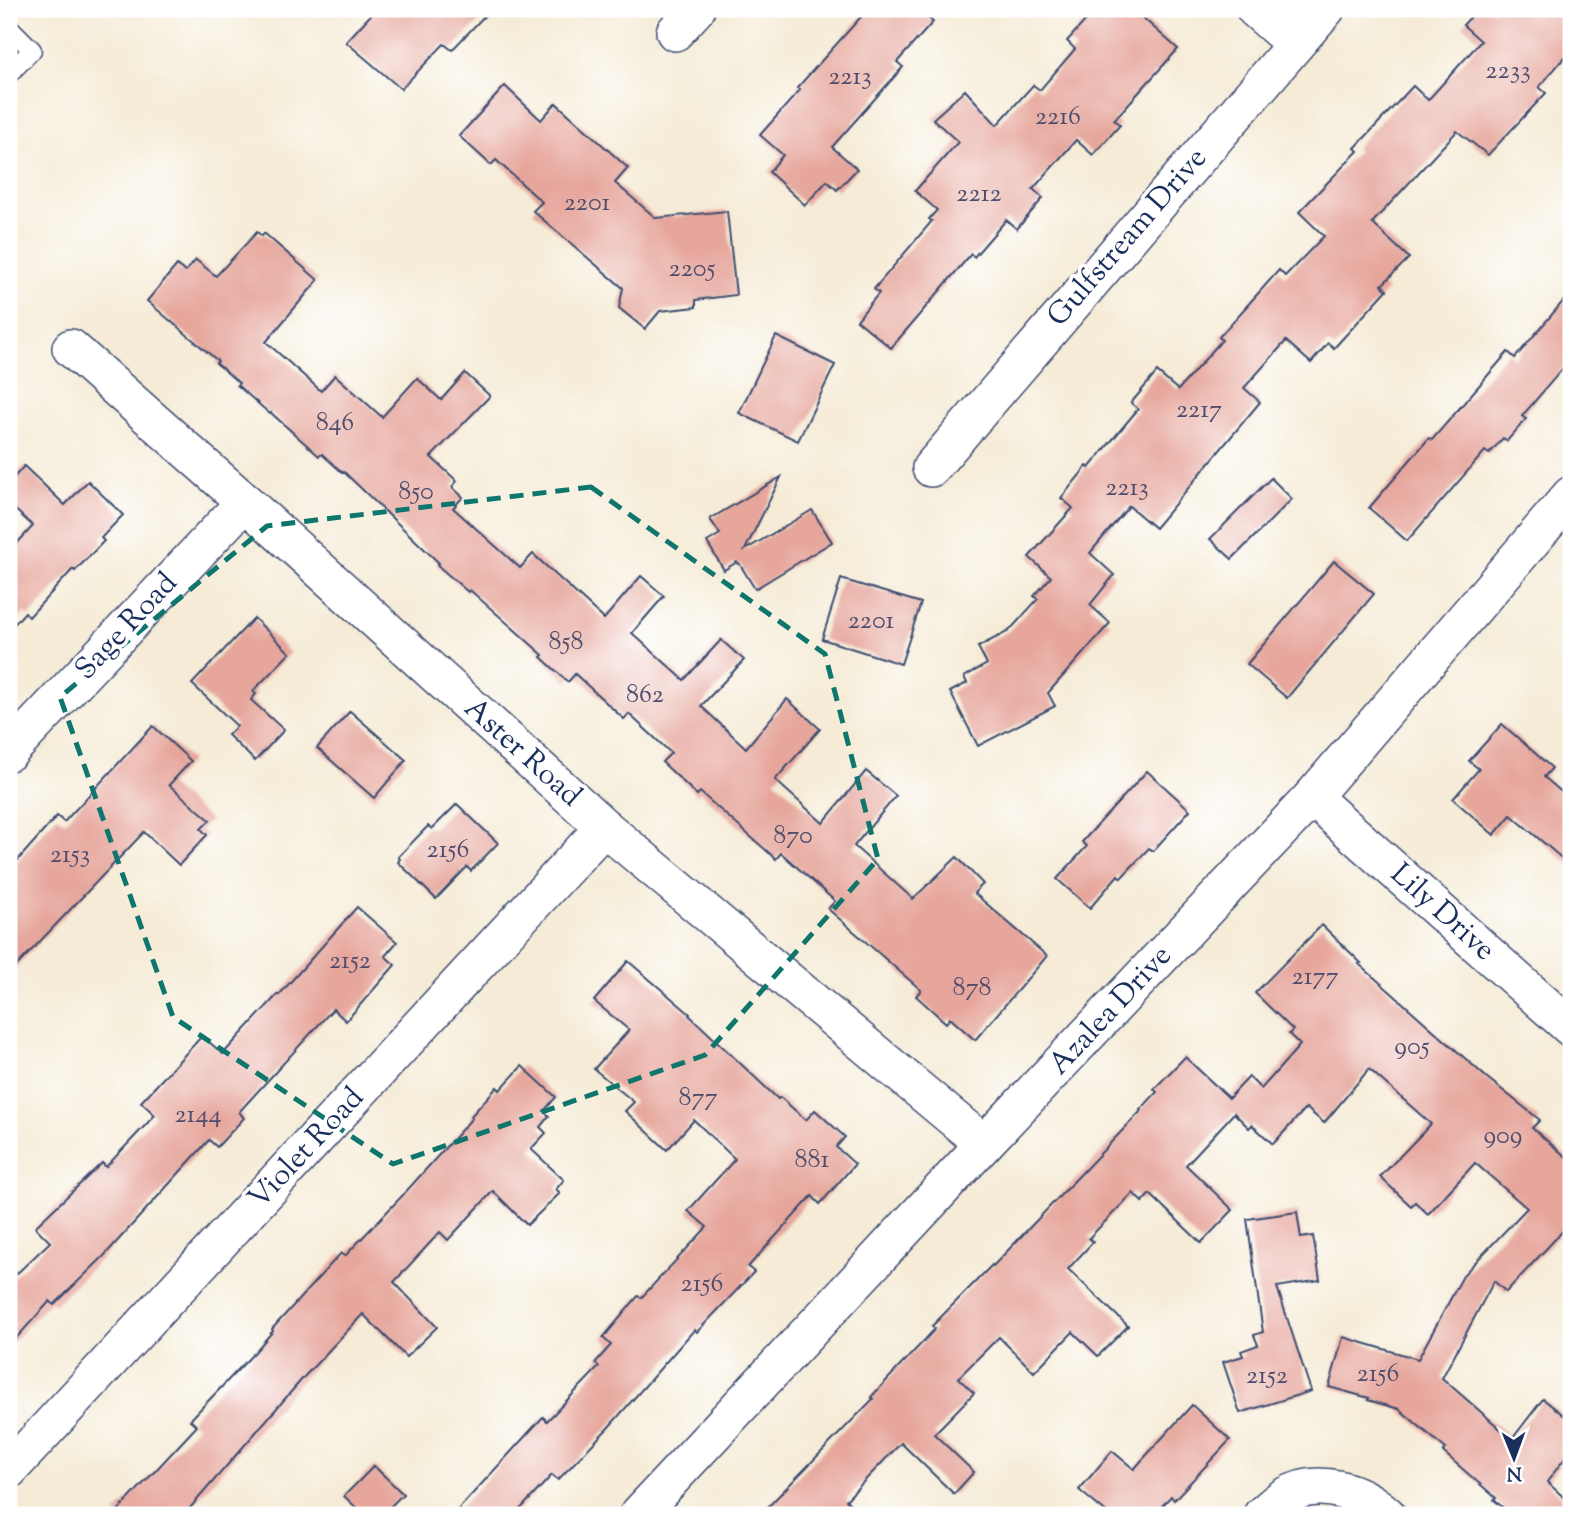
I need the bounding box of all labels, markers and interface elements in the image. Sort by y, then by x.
house number: 2233 [1485,53,1531,90]
house number: 2213 [828,59,872,96]
house number: 2216 [1035,99,1081,136]
street label: Gulfstream Drive [1038,139,1218,337]
house number: 2212 [956,176,1002,213]
house number: 2201 [564,185,610,222]
house number: 2205 [669,251,716,288]
house number: 2217 [1176,392,1222,429]
house number: 846 [316,405,354,442]
house number: 2213 [1105,470,1149,507]
house number: 850 [398,474,434,511]
street label: Sage Road [66,563,188,691]
house number: 2201 [848,603,894,640]
house number: 858 [549,624,583,661]
house number: 862 [626,677,664,714]
street label: Aster Road [454,688,590,818]
house number: 870 [773,818,813,855]
house number: 2156 [427,832,469,869]
house number: 2153 [50,837,90,874]
street label: Lily Drive [1380,854,1504,972]
street label: Azalea Drive [1039,936,1183,1086]
house number: 2152 [329,943,371,980]
house number: 2177 [1291,959,1339,996]
house number: 878 [952,970,992,1007]
house number: 905 [1394,1029,1430,1066]
street label: Violet Road [239,1078,375,1220]
house number: 877 [678,1080,718,1117]
house number: 2144 [174,1097,222,1134]
house number: 909 [1483,1118,1523,1155]
house number: 881 [795,1142,830,1179]
house number: 2156 [681,1266,723,1303]
house number: 2156 [1357,1356,1399,1393]
house number: 2152 [1246,1358,1288,1395]
north arrow [1478,1422,1548,1492]
text: N [1506,1459,1522,1486]

